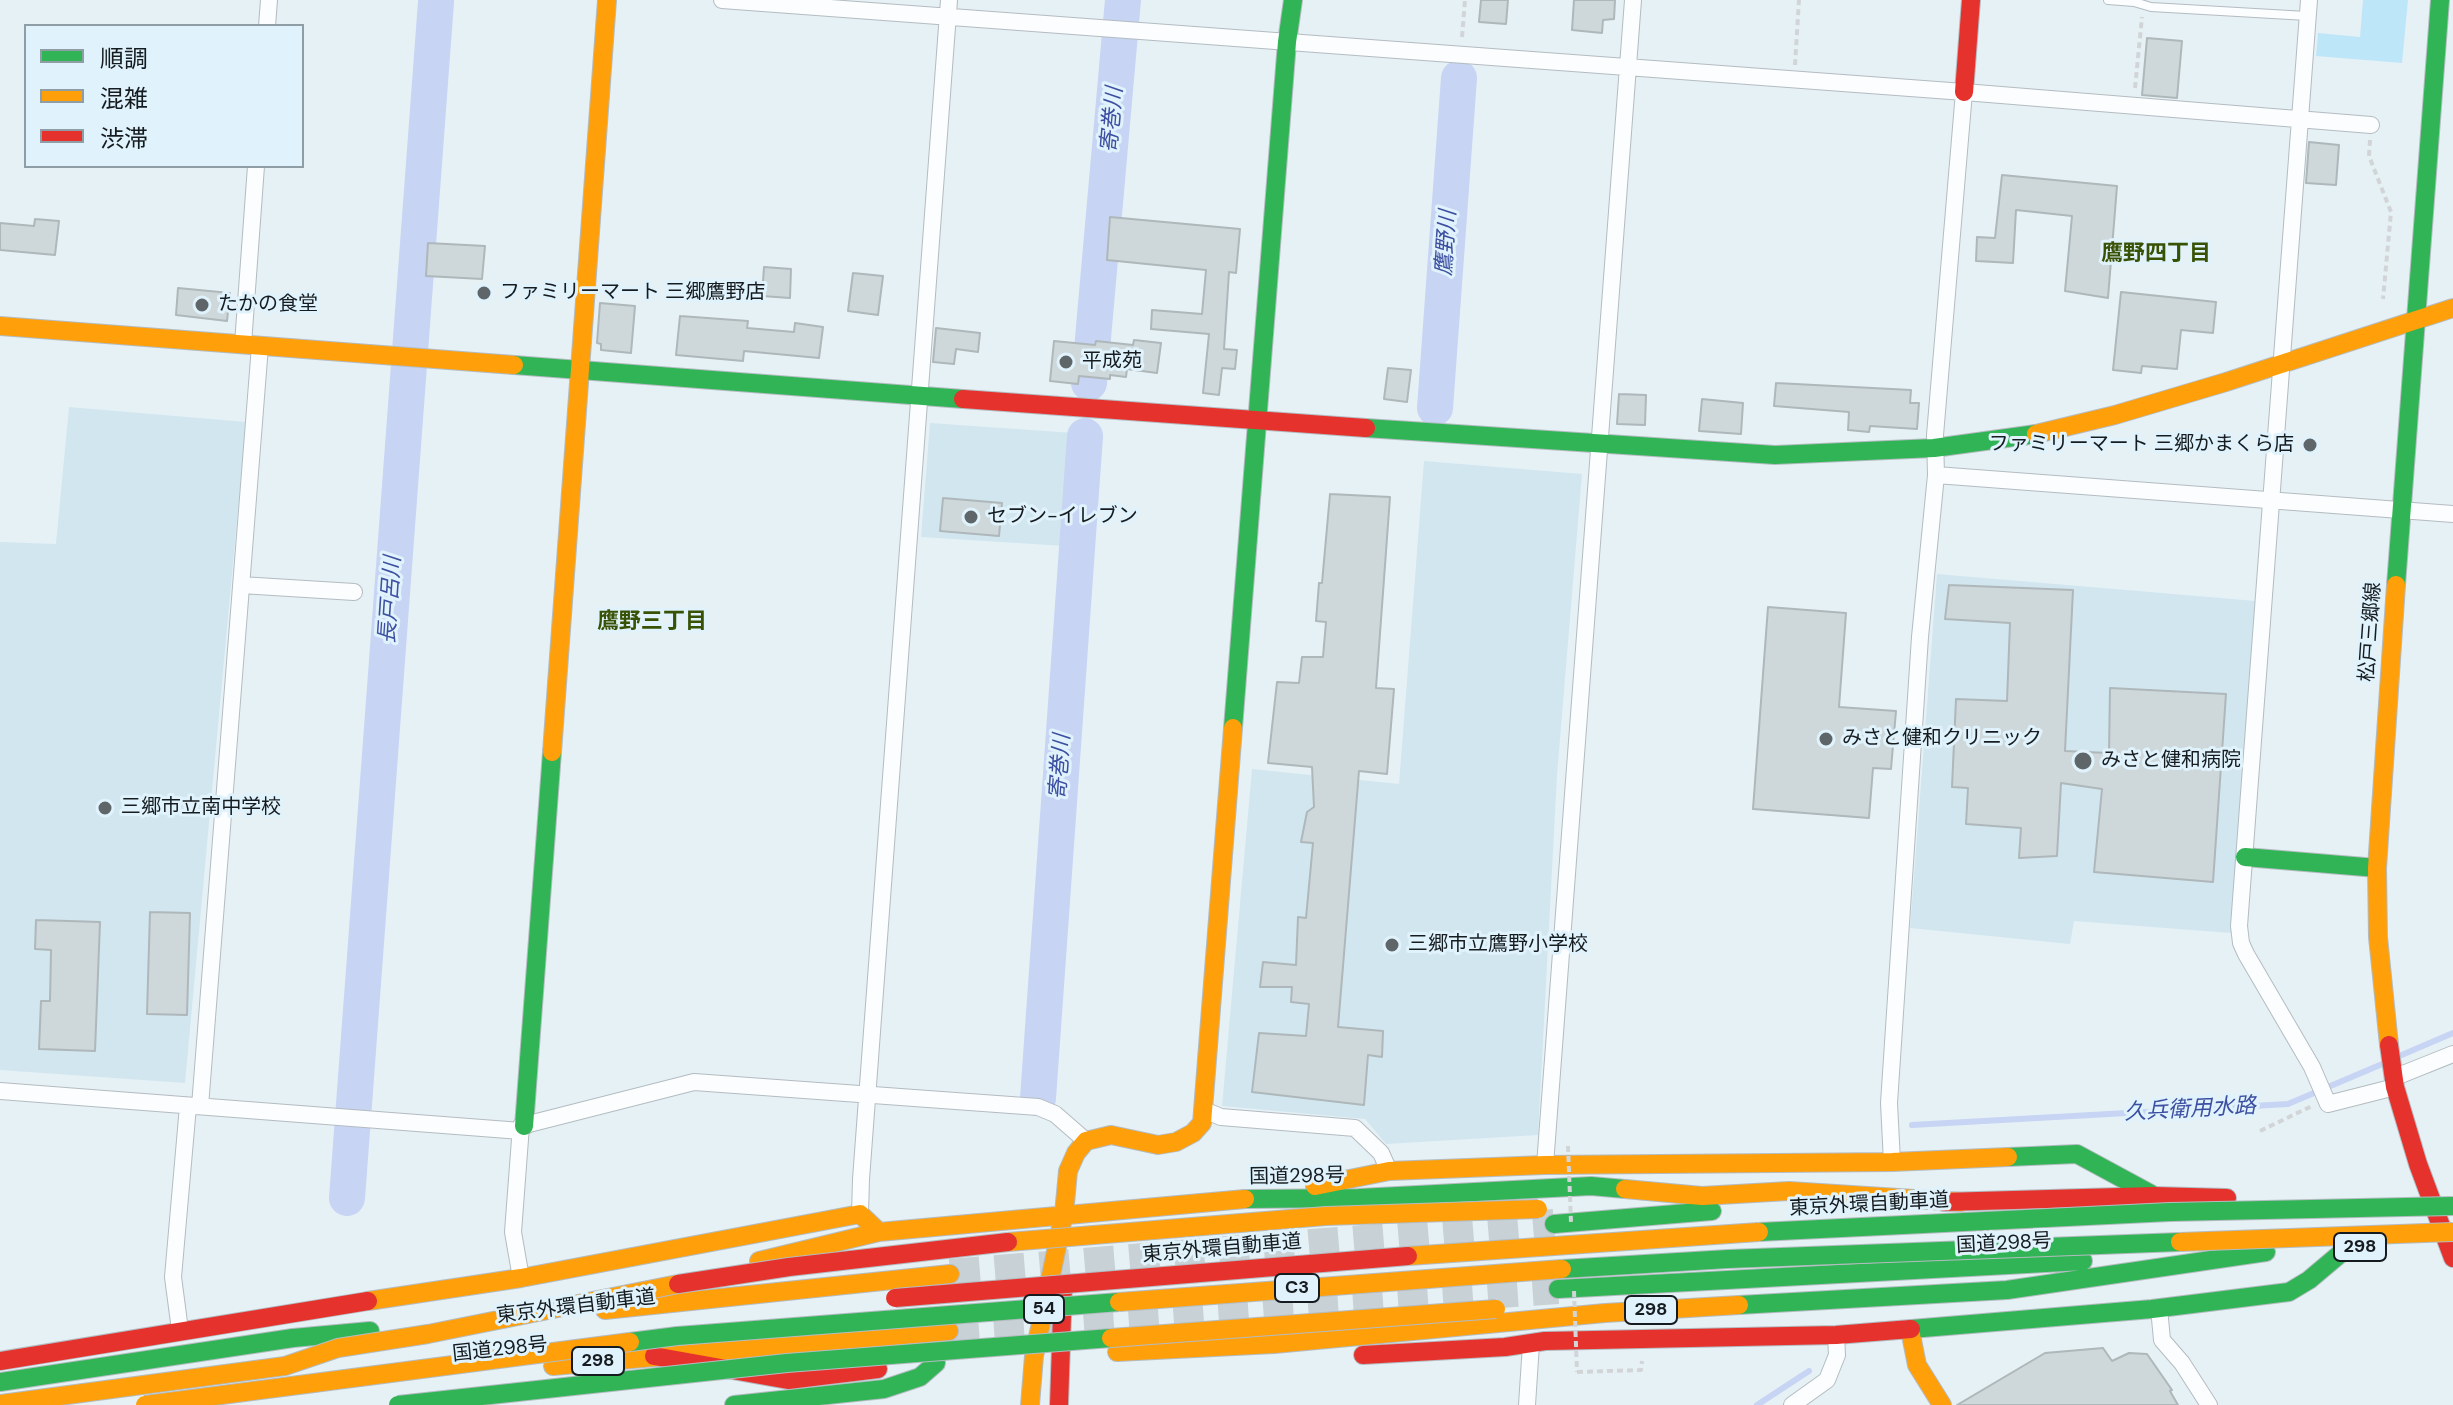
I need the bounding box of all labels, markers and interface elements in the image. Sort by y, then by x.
legend [24,24,304,168]
text: 順調 [100,43,148,74]
text: 混雑 [100,83,148,114]
water label: 寄巻川 [1097,86,1129,154]
text: 渋滞 [100,123,148,154]
water label: 鷹野川 [1432,209,1462,277]
district label: 鷹野四丁目 [2101,241,2211,267]
place label: ファミリーマート 三郷鷹野店 [500,281,765,305]
marker: ファミリーマート 三郷鷹野店 [475,284,493,302]
place label: たかの食堂 [218,293,318,317]
marker: たかの食堂 [193,296,211,314]
place label: 平成苑 [1082,350,1142,374]
marker: 平成苑 [1057,353,1075,371]
place label: ファミリーマート 三郷かまくら店 [1989,433,2294,457]
marker: ファミリーマート 三郷かまくら店 [2301,436,2319,454]
place label: セブン-イレブン [987,505,1138,529]
marker: セブン-イレブン [962,508,980,526]
water label: 長戸呂川 [375,555,407,645]
street label: 松戸三郷線 [2356,581,2386,683]
district label: 鷹野三丁目 [597,609,707,635]
place label: みさと健和クリニック [1842,727,2042,751]
marker: みさと健和クリニック [1817,730,1835,748]
water label: 寄巻川 [1046,733,1076,801]
place label: みさと健和病院 [2101,749,2241,773]
marker: みさと健和病院 [2072,750,2094,772]
place label: 三郷市立南中学校 [121,796,281,820]
marker: 三郷市立南中学校 [96,799,114,817]
place label: 三郷市立鷹野小学校 [1408,933,1588,957]
marker: 三郷市立鷹野小学校 [1383,936,1401,954]
water label: 久兵衛用水路 [2123,1093,2257,1127]
street label: 国道298号 [1249,1164,1345,1190]
street label: 東京外環自動車道 [1788,1189,1950,1221]
street label: 東京外環自動車道 [1141,1230,1303,1268]
street label: 国道298号 [1956,1230,2052,1258]
road number: 298 [2334,1233,2386,1261]
road number: C3 [1275,1274,1319,1302]
street label: 東京外環自動車道 [495,1285,657,1329]
road number: 54 [1024,1295,1064,1323]
road number: 298 [1625,1296,1677,1324]
street label: 国道298号 [451,1333,549,1367]
road number: 298 [572,1347,624,1375]

